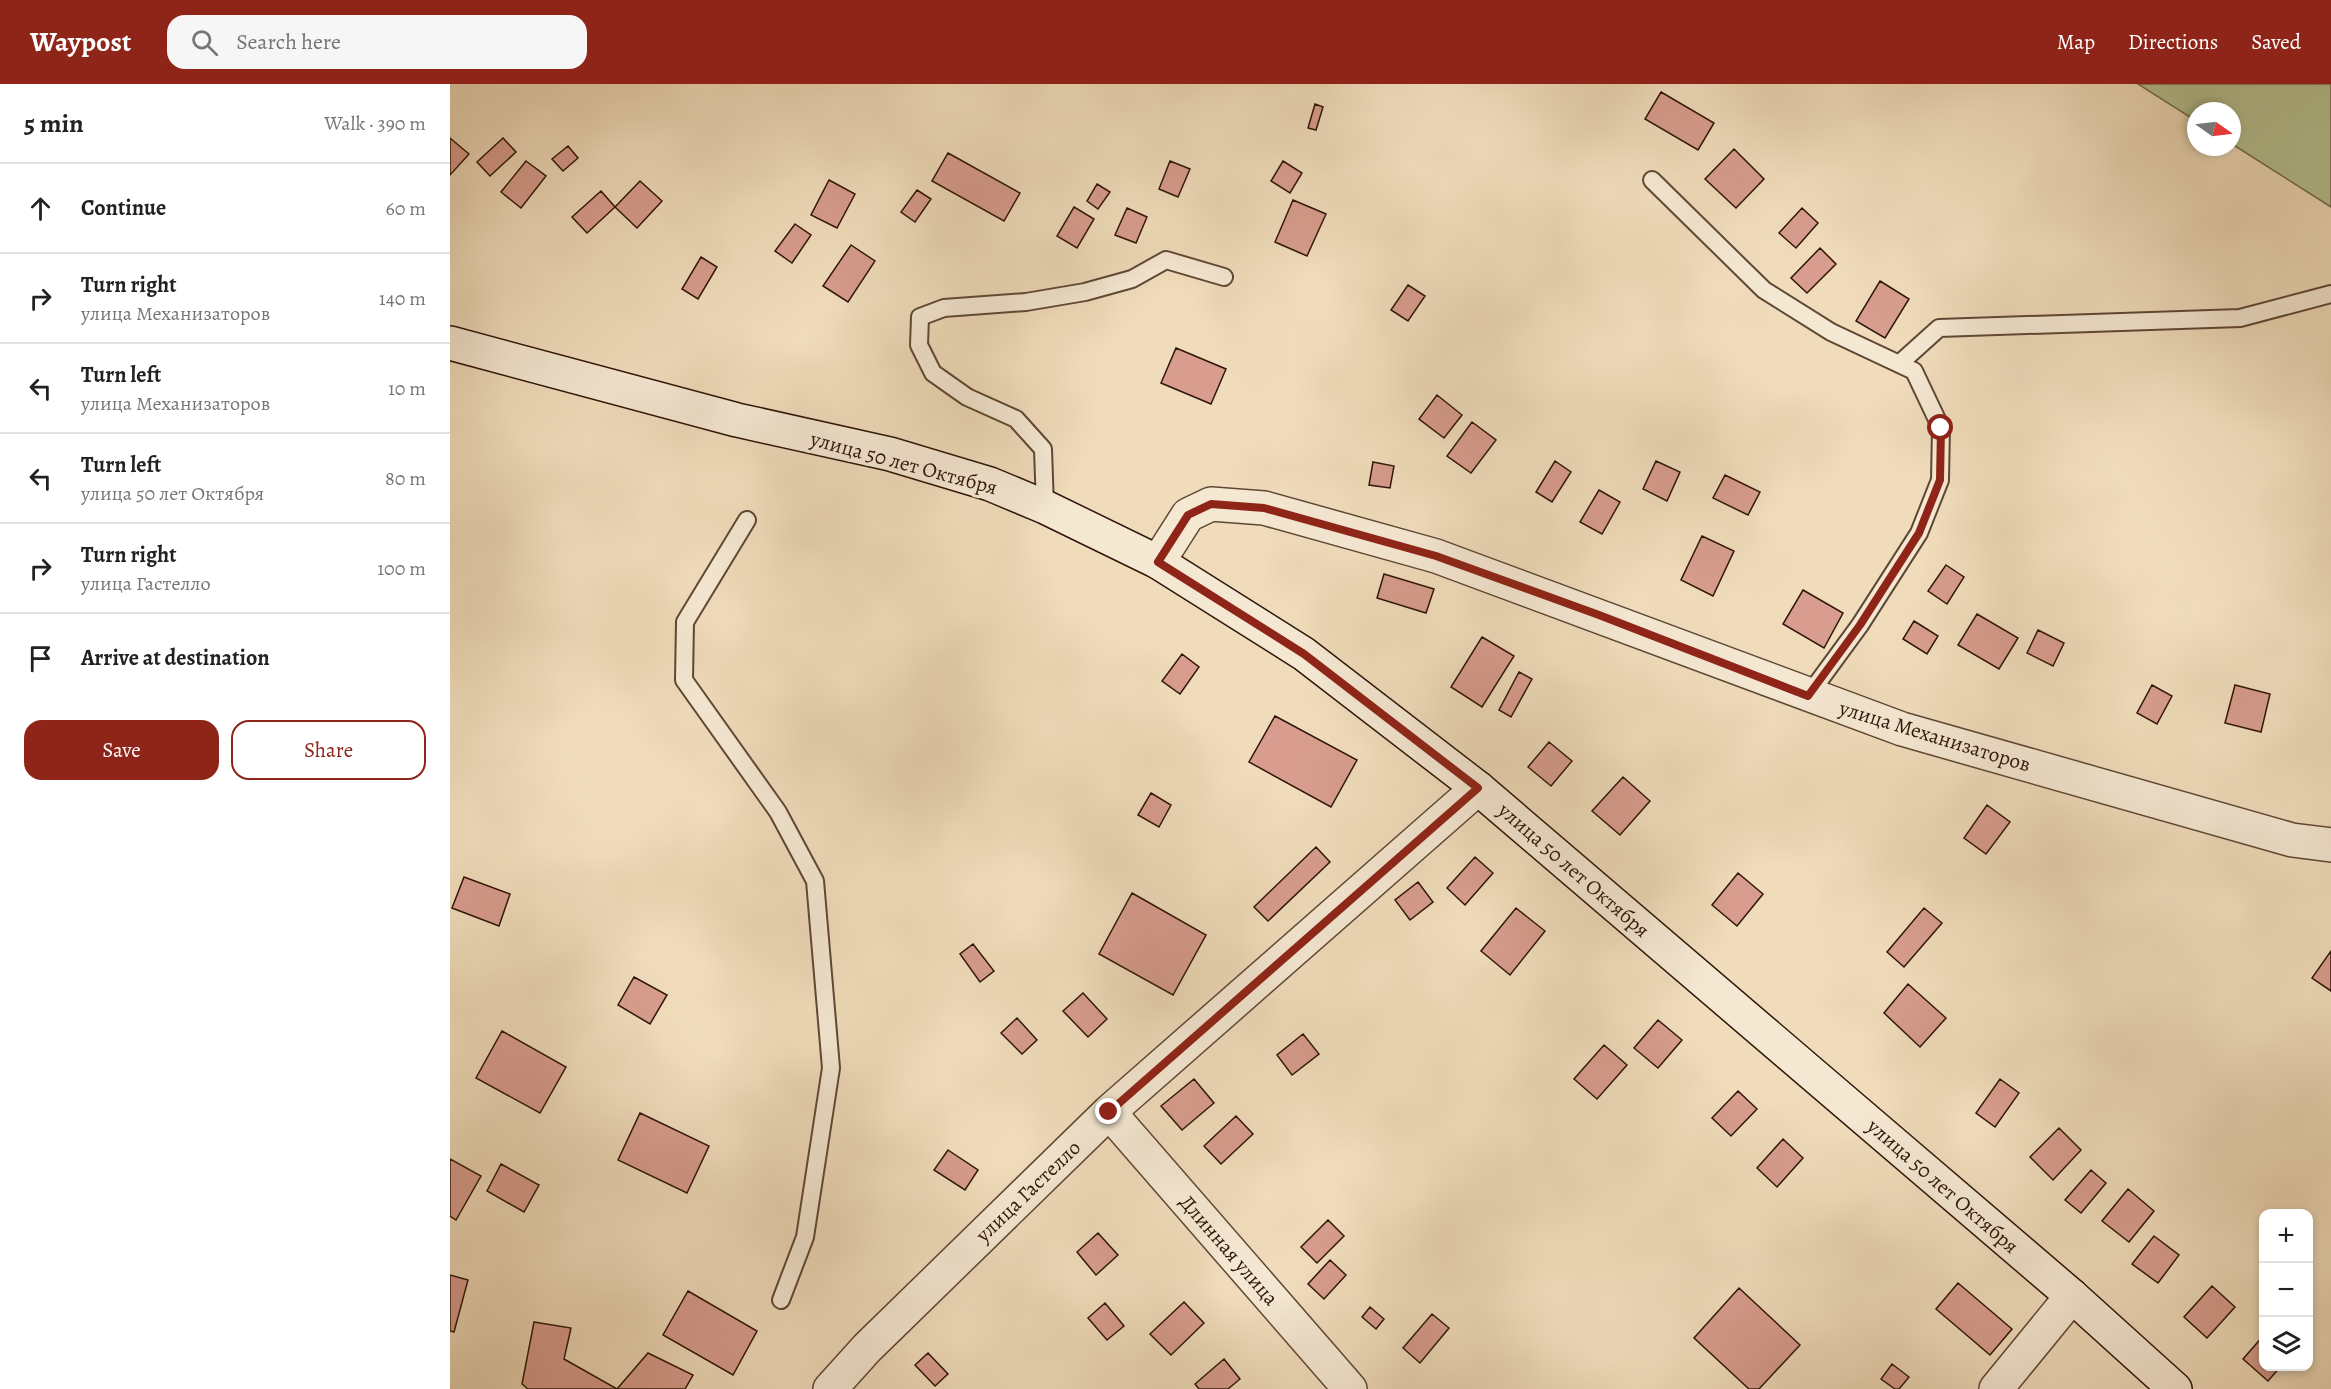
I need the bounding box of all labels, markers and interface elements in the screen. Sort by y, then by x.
search box [167,15,587,69]
text: Waypost [30,23,131,61]
icon: search [188,26,221,59]
text: Search here [236,27,341,57]
text: Map [2057,28,2095,56]
text: Directions [2128,28,2218,56]
text: Saved [2251,28,2301,56]
north arrow [2187,102,2241,156]
text: 5 min [24,106,84,141]
text: Walk · 390 m [324,110,426,137]
icon: ahead [24,192,57,225]
text: Continue [81,193,166,223]
text: 60 m [386,195,426,222]
text: Turn right [81,270,177,300]
icon: right [24,282,57,315]
text: 140 m [379,285,426,312]
text: улица Механизаторов [81,300,270,327]
text: Turn left [81,360,161,390]
icon: left [24,372,57,405]
text: 10 m [388,375,426,402]
text: улица Механизаторов [81,390,270,417]
route start [1927,414,1953,440]
street label: улица 50 лет Октября [807,424,1001,501]
text: Turn left [81,450,161,480]
icon: left [24,462,57,495]
text: 80 m [385,465,426,492]
text: улица 50 лет Октября [81,480,264,507]
text: Turn right [81,540,177,570]
icon: right [24,552,57,585]
text: 100 m [377,555,426,582]
text: улица Гастелло [81,570,211,597]
icon: arrive [24,642,57,675]
text: Arrive at destination [81,643,270,673]
street label: улица Механизаторов [1835,693,2034,778]
button: Save [24,720,219,780]
button: Share [231,720,426,780]
street label: улица 50 лет Октября [1491,796,1656,944]
route end [1095,1098,1121,1124]
street label: улица 50 лет Октября [1860,1112,2025,1260]
street label: улица Гастелло [969,1134,1087,1249]
street label: Длинная улица [1173,1189,1285,1312]
map controls [2259,1209,2313,1371]
button: + [2259,1209,2313,1263]
button: − [2259,1263,2313,1317]
button: layers [2259,1317,2313,1371]

